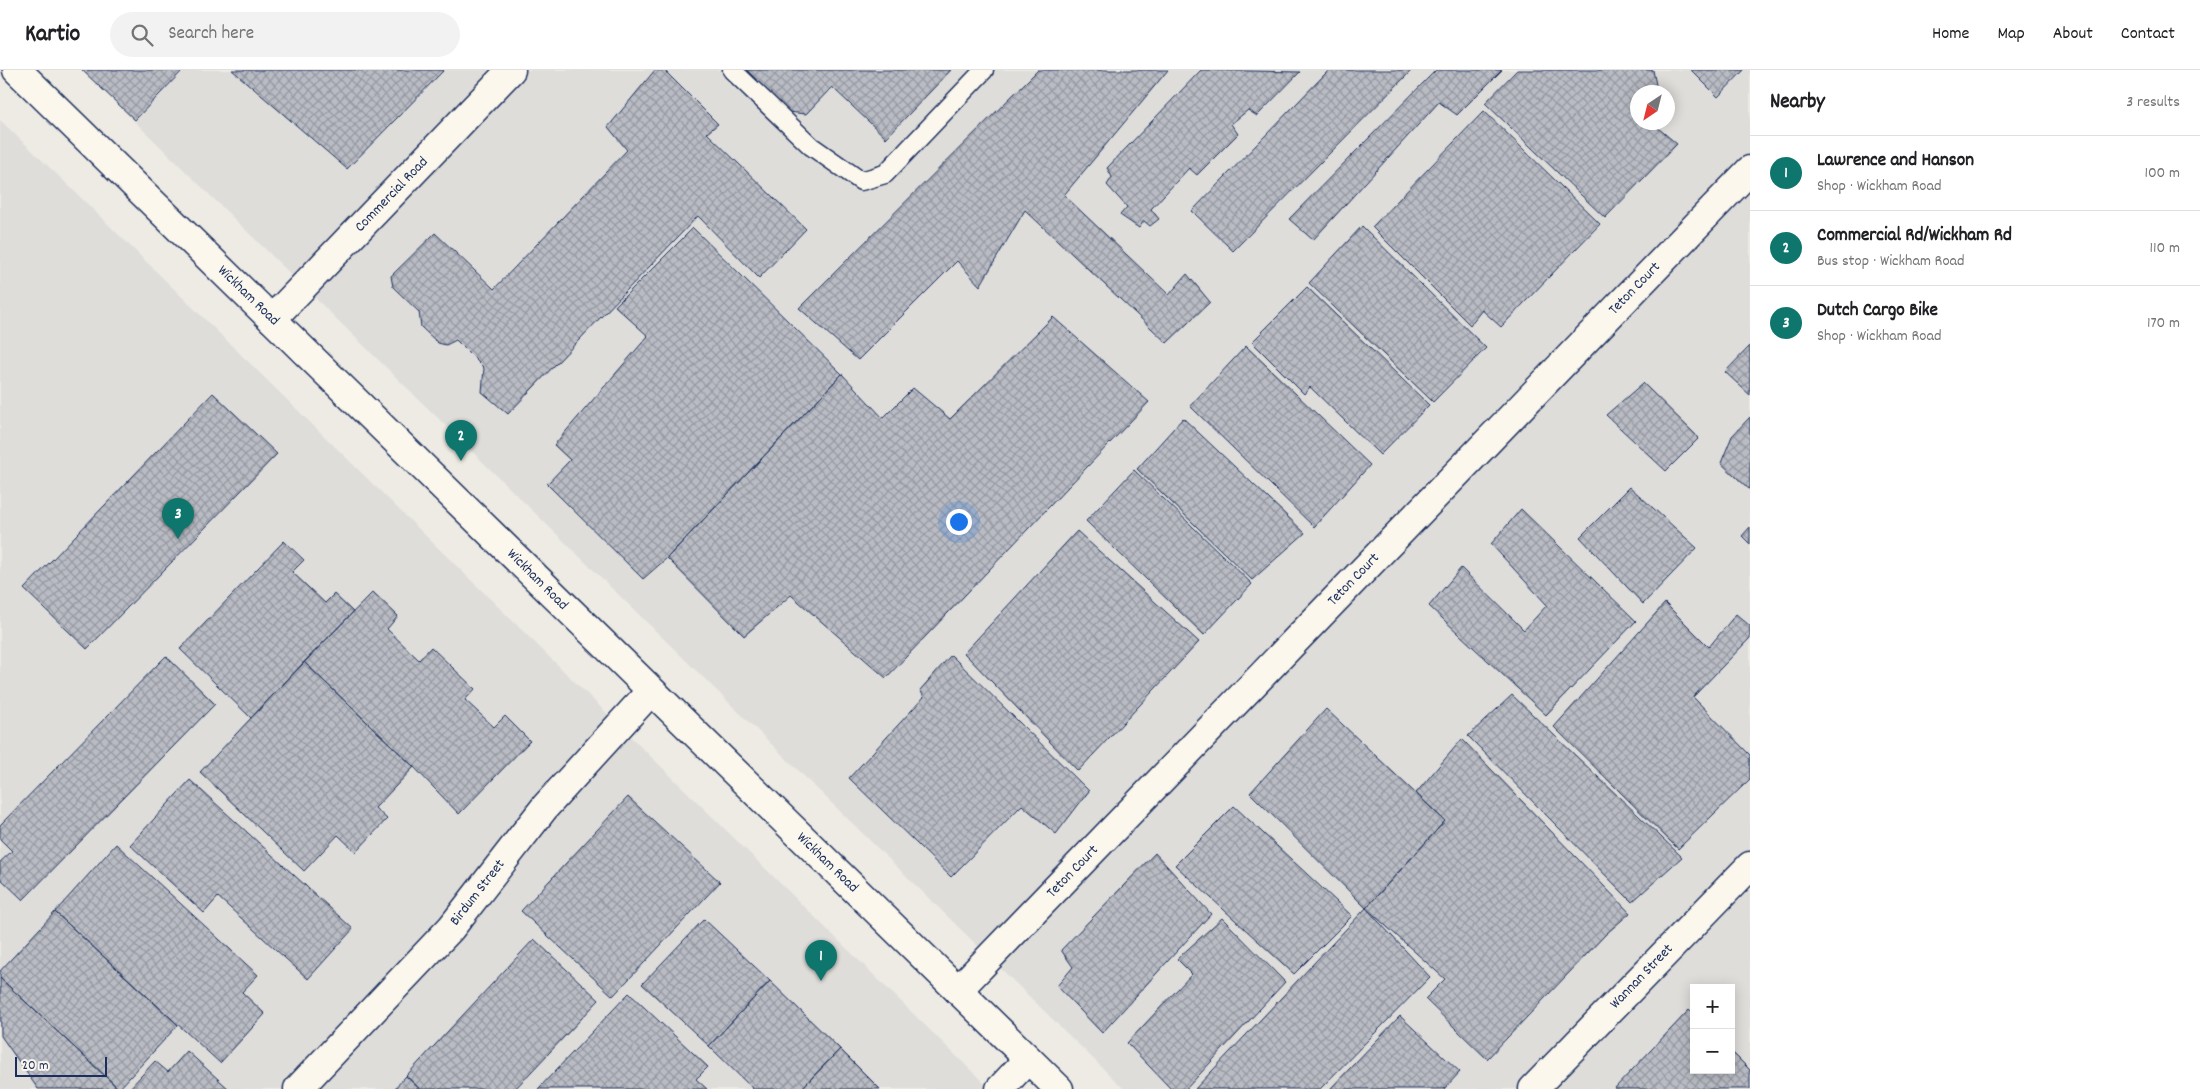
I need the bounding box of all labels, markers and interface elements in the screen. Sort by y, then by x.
search box [110,12,460,57]
text: Kartio [25,18,80,52]
icon: search [128,21,156,49]
text: Search here [168,21,254,48]
text: Home [1932,22,1969,47]
text: Map [1997,22,2025,47]
text: About [2053,22,2093,47]
text: Contact [2121,22,2175,47]
north arrow [1630,85,1675,130]
text: Nearby [1770,88,1825,118]
text: 3 results [2126,91,2180,114]
text: Lawrence and Hanson [1817,148,1974,175]
street label: Commercial Road [350,152,434,238]
text: 1 [1784,162,1788,185]
text: 100 m [2144,162,2180,185]
text: Shop · Wickham Road [1817,175,1941,198]
text: Commercial Rd/Wickham Rd [1817,223,2012,250]
text: 2 [1783,237,1790,260]
text: 110 m [2150,237,2180,260]
text: Bus stop · Wickham Road [1817,250,1965,273]
street label: Teton Court [1604,257,1666,321]
street label: Wickham Road [212,261,284,331]
text: Dutch Cargo Bike [1817,298,1938,325]
text: 3 [1782,312,1790,335]
text: 170 m [2147,312,2180,335]
text: Shop · Wickham Road [1817,325,1941,348]
pin: 2 [445,420,477,461]
pin: 3 [162,498,194,539]
your location [946,509,972,535]
street label: Wickham Road [501,544,573,616]
street label: Teton Court [1323,548,1385,612]
street label: Wickham Road [791,828,863,898]
street label: Teton Court [1042,840,1104,904]
street label: Birdum Street [445,855,511,931]
street label: Wannan Street [1605,939,1679,1015]
pin: 1 [805,940,837,981]
map controls [1690,984,1735,1074]
button: + [1690,984,1735,1029]
button: − [1690,1029,1735,1074]
scale bar [15,1054,108,1077]
text: 20 m [22,1056,49,1076]

